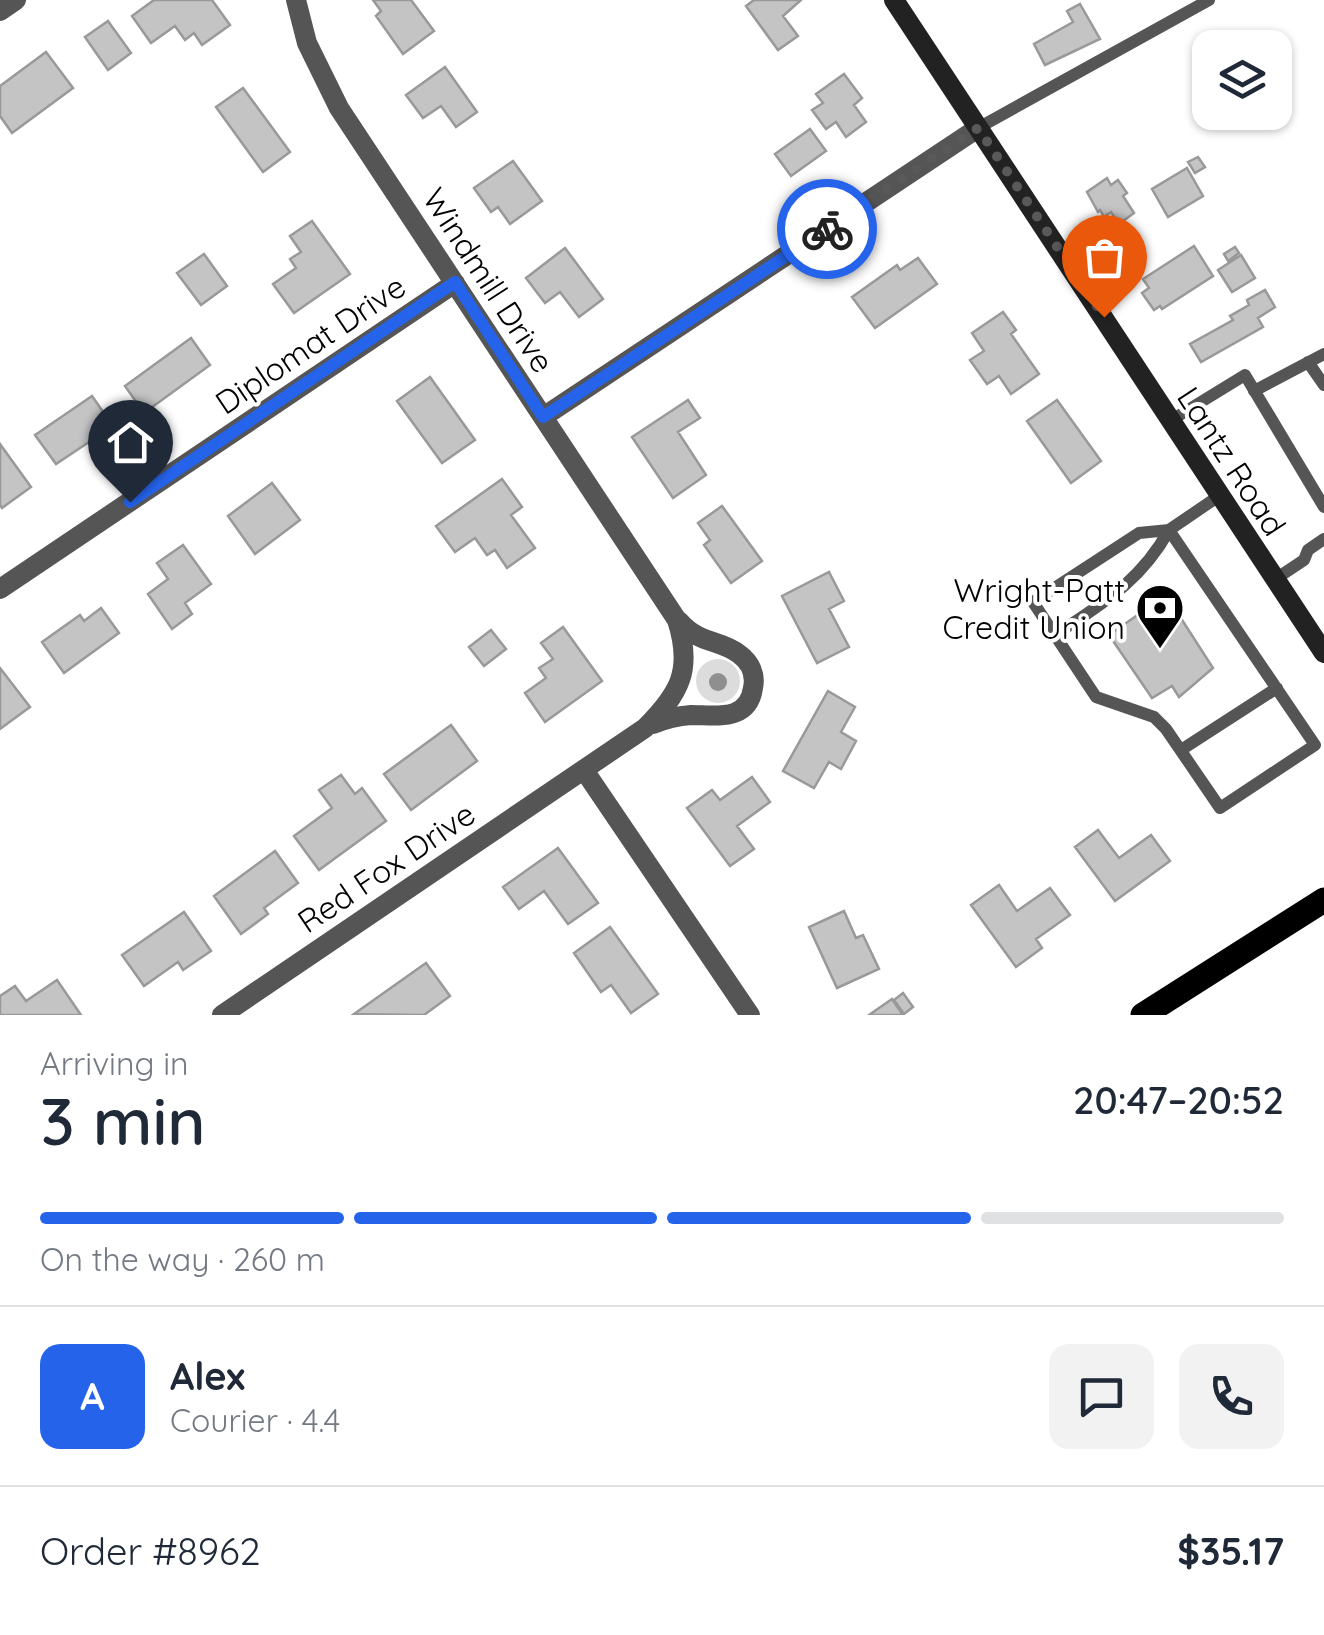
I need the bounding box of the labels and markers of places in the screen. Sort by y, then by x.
pin [1062,215,1147,318]
pin [88,400,173,503]
place label: Wright-Patt Credit Union [943,570,1125,647]
bank icon: Wright-Patt Credit Union [1134,582,1186,650]

